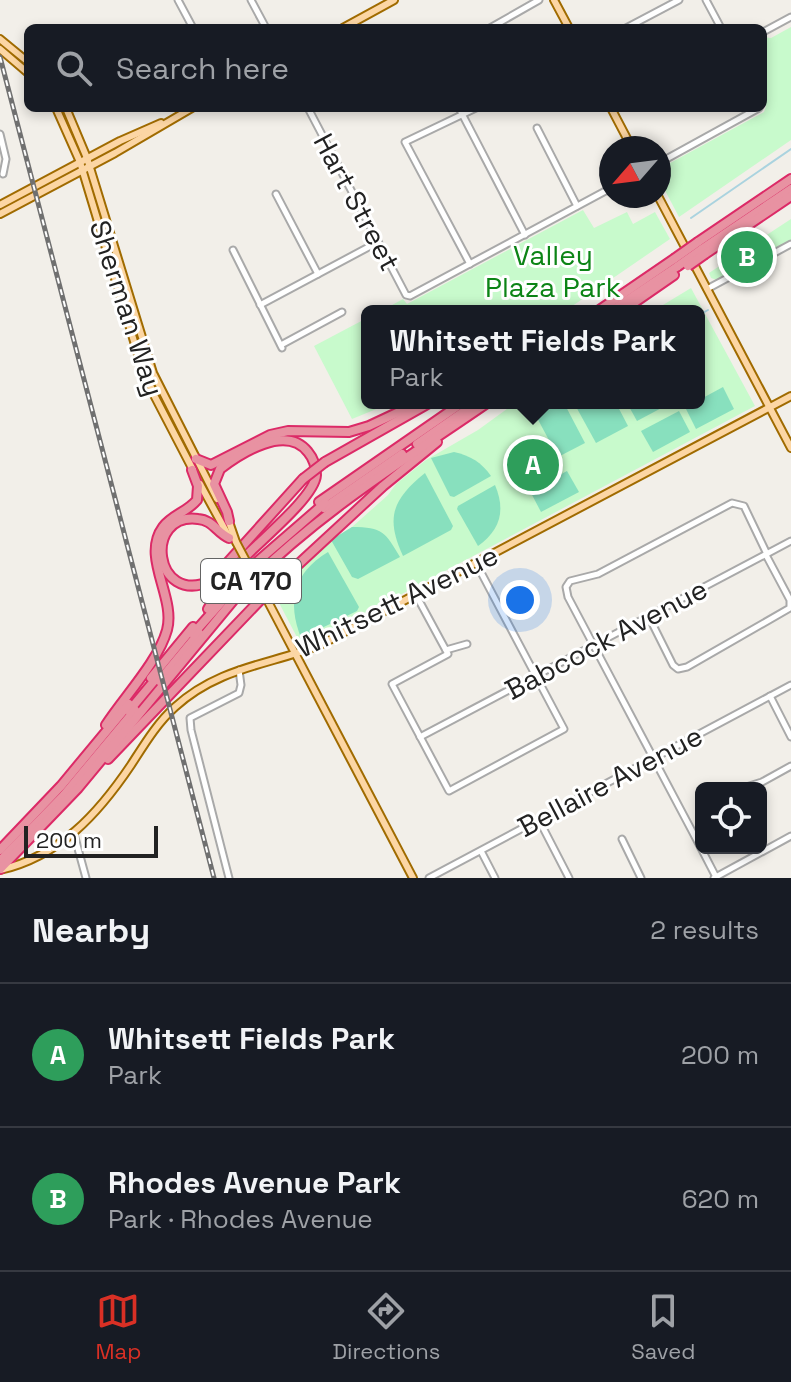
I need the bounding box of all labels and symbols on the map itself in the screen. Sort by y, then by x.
street label: Hart Street [306,127,408,277]
north arrow [599,136,671,208]
street label: Sherman Way [82,215,172,401]
pin: B [721,227,773,287]
park label: Valley Plaza Park [485,237,621,305]
pin: A [507,435,559,495]
street label: Whitsett Avenue [290,537,504,665]
road number: CA 170 [201,559,301,603]
street label: Babcock Avenue [499,570,713,708]
your location [500,580,540,620]
street label: Bellaire Avenue [511,717,709,845]
scale bar [24,822,158,858]

